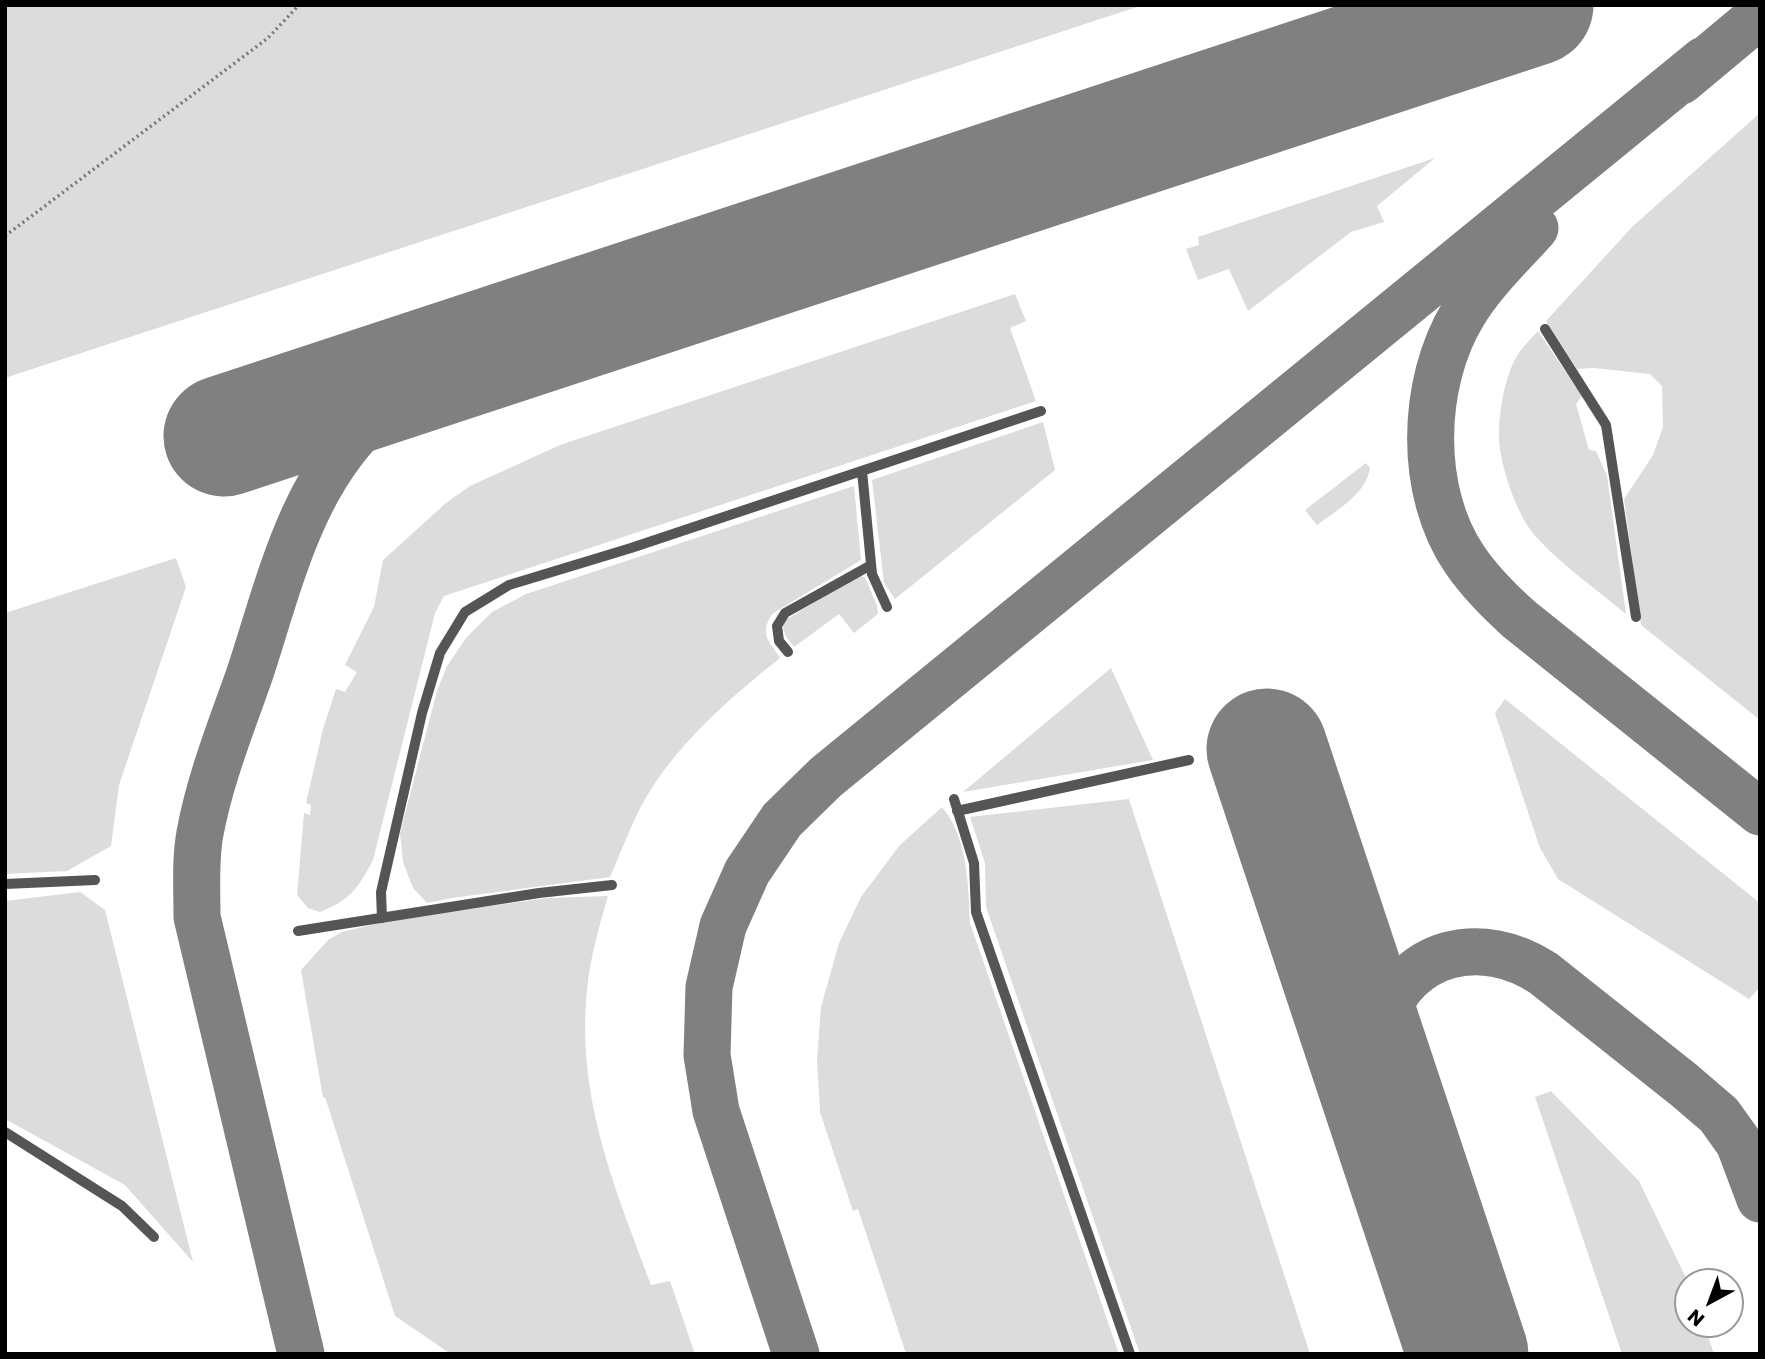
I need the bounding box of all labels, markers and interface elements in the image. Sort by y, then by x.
north arrow [1674,1268,1744,1338]
text: N [1682,1303,1710,1333]

